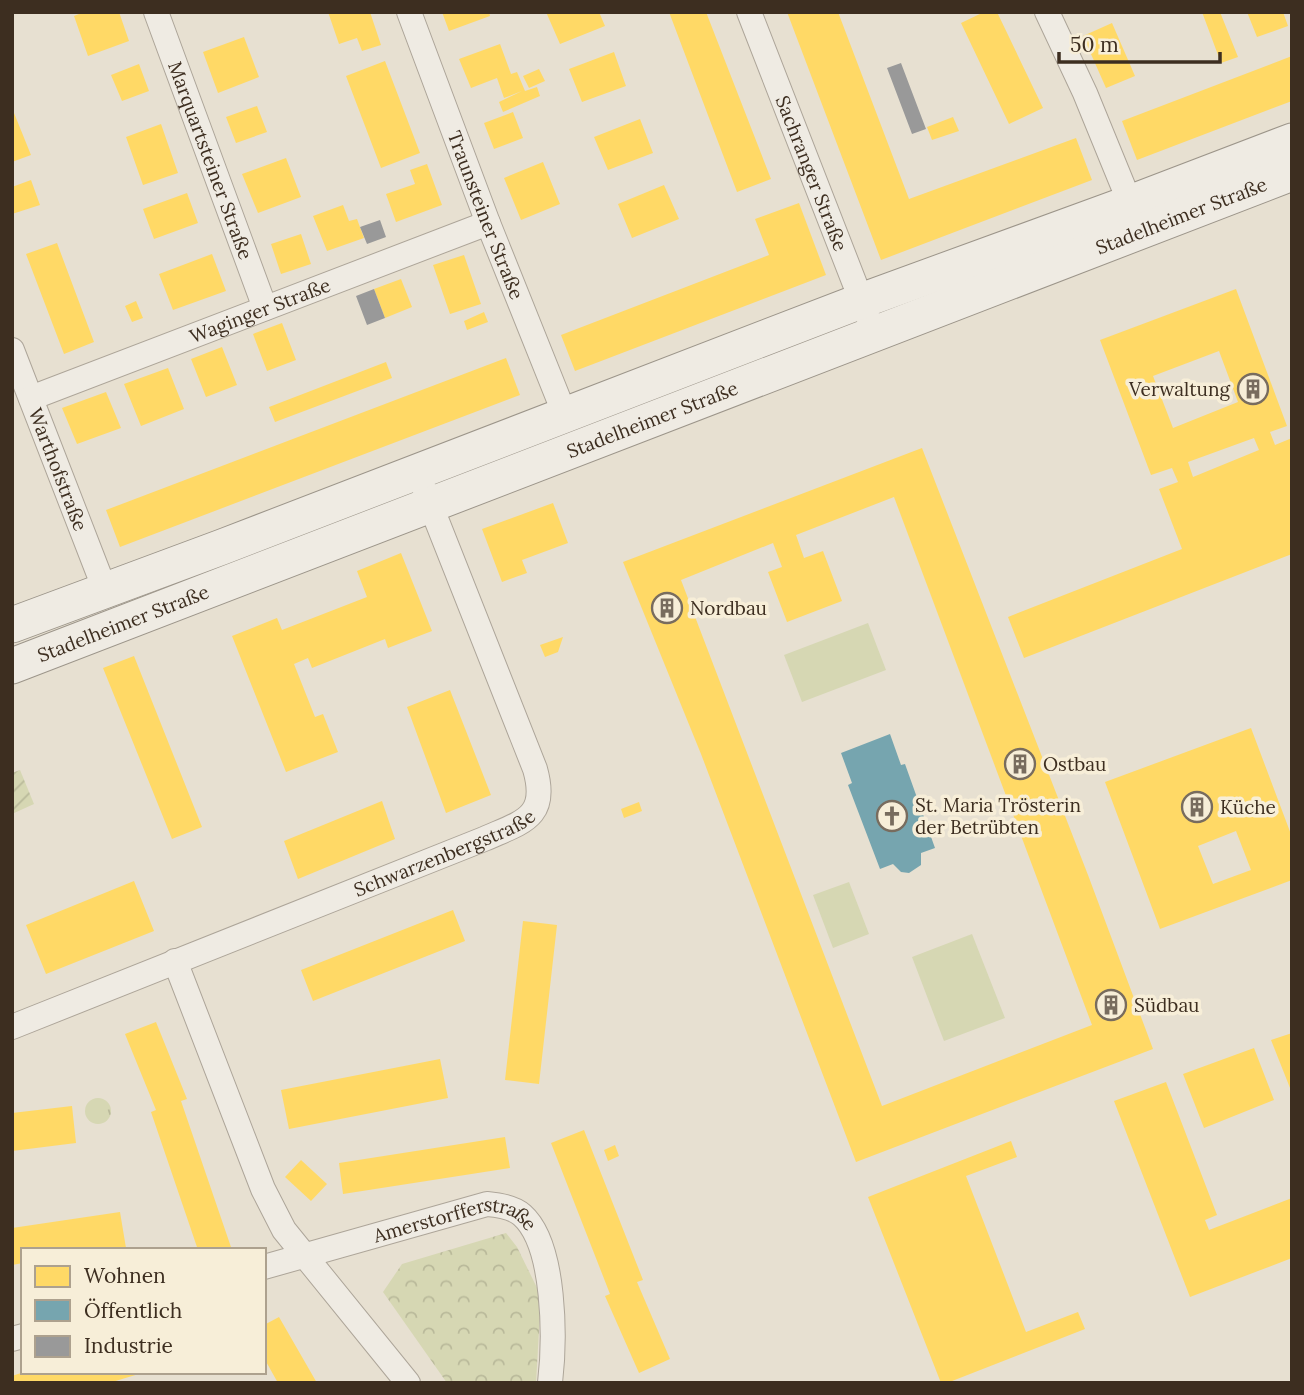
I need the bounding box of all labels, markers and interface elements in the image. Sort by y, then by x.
scale bar [1059,21,1220,65]
text: 50 m [1070,31,1119,58]
street label: Marquartsteiner Straße [163,58,258,263]
street label: Sachranger Straße [771,92,853,254]
street label: Traunsteiner Straße [443,127,529,303]
street label: Stadelheimer Straße [1092,172,1270,259]
street label: Waginger Straße [186,273,334,348]
building icon: Verwaltung [1236,372,1270,406]
street label: Stadelheimer Straße [563,376,741,463]
place label: Verwaltung [1128,377,1230,401]
street label: Warthofstraße [24,404,93,534]
street label: Stadelheimer Straße [34,579,212,667]
building icon: Nordbau [650,591,684,625]
place label: Nordbau [690,596,767,620]
building icon: Ostbau [1003,747,1037,781]
place label: Ostbau [1043,752,1106,776]
building icon: Küche [1180,790,1214,824]
place label: St. Maria Trösterin der Betrübten [915,793,1081,839]
place label: Küche [1220,795,1276,819]
church icon: St. Maria Trösterin der Betrübten [875,799,909,833]
street label: Schwarzenbergstraße [350,804,540,902]
building icon: Südbau [1094,988,1128,1022]
place label: Südbau [1134,993,1199,1017]
text: Amerstorfferstraße [370,1192,543,1248]
street label: Amerstorfferstraße [365,1227,537,1249]
legend [21,1248,266,1374]
text: Wohnen [84,1262,166,1289]
text: Öffentlich [84,1297,182,1324]
text: Industrie [84,1332,173,1359]

